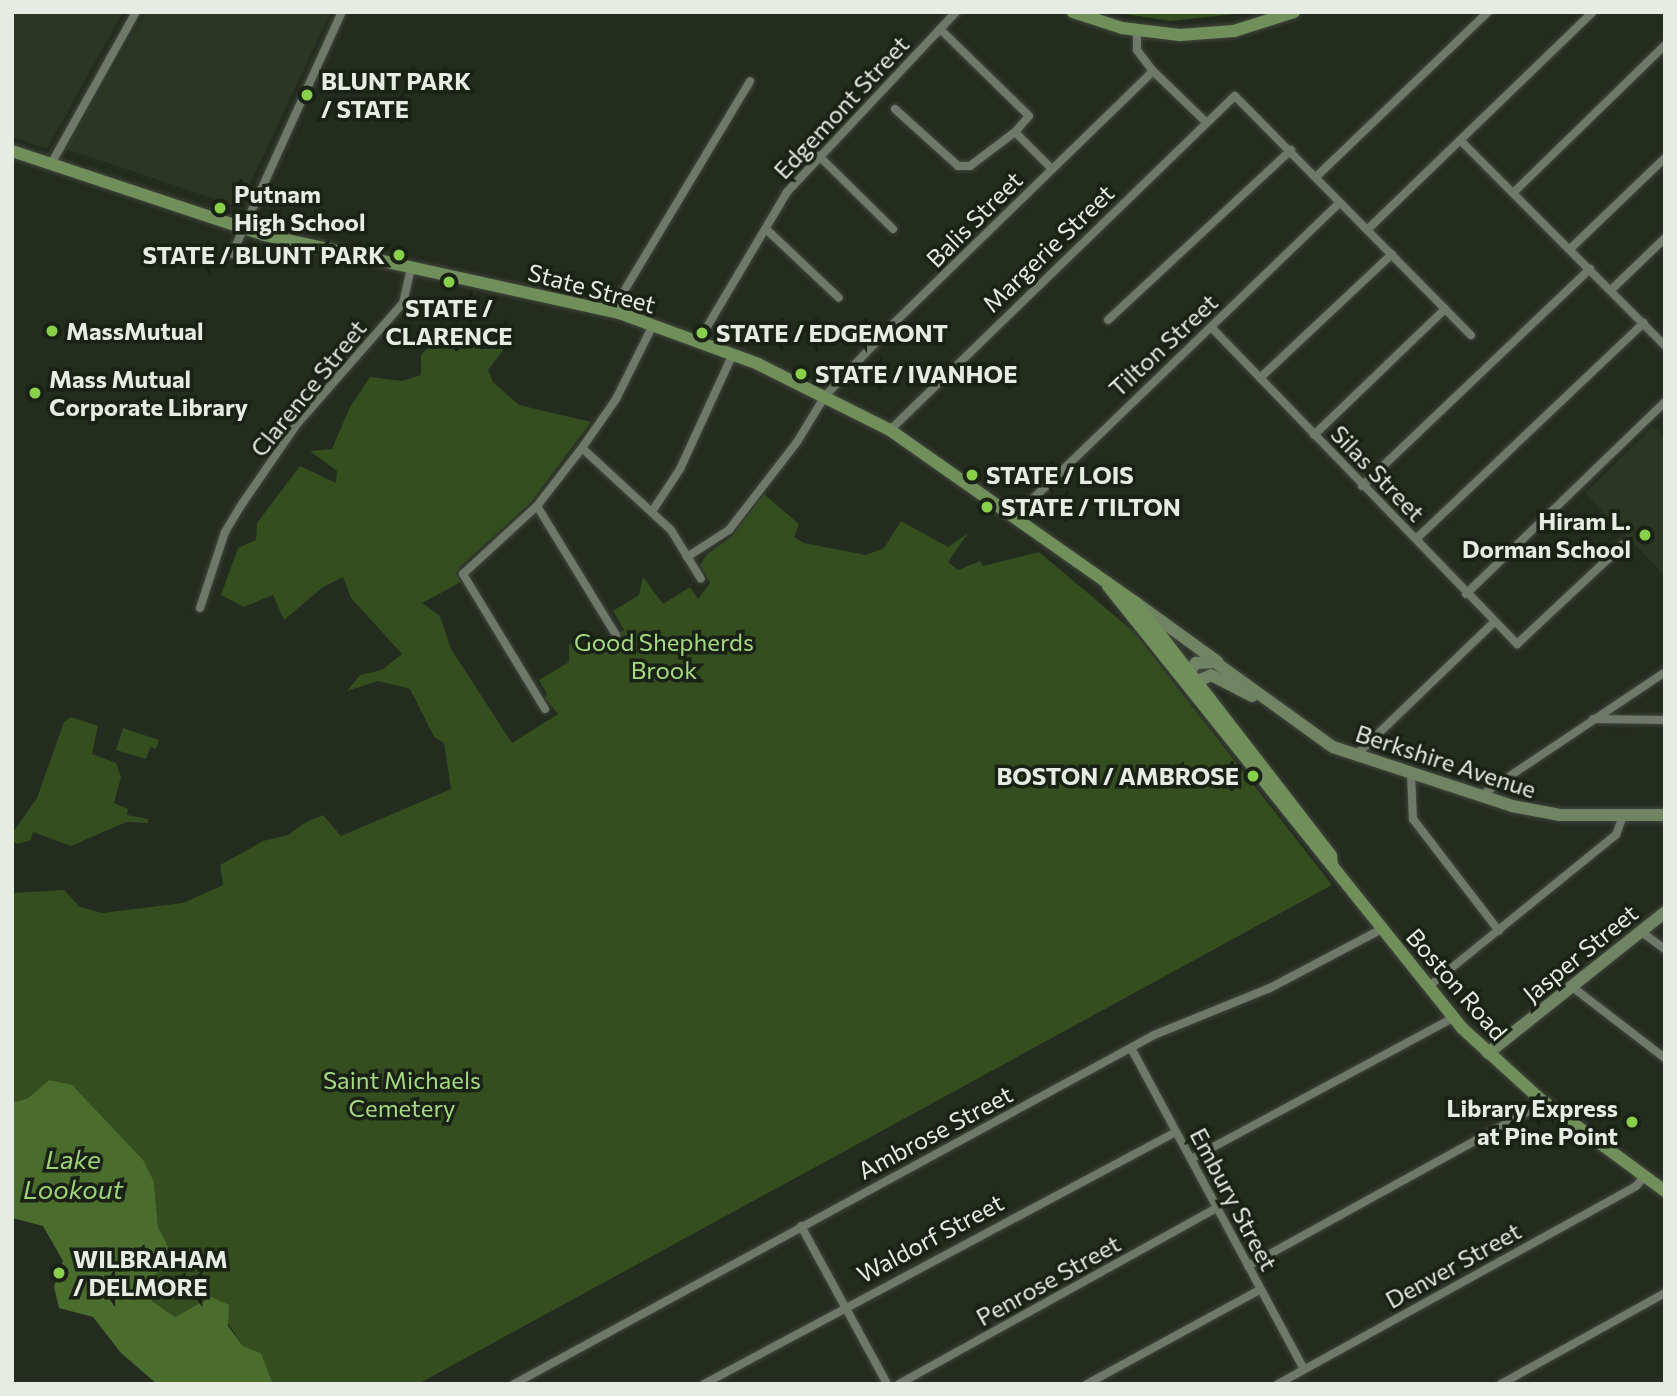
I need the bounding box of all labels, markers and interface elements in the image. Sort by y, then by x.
street label: Edgemont Street [767,30,915,184]
place label: BLUNT PARK / STATE [321,67,471,123]
marker: BLUNT PARK / STATE [299,87,315,103]
street label: Balis Street [920,165,1028,273]
street label: Margerie Street [976,178,1120,318]
place label: Putnam High School [234,180,365,236]
marker: Putnam High School [212,200,228,216]
place label: STATE / BLUNT PARK [142,241,385,269]
marker: STATE / BLUNT PARK [391,247,407,263]
street label: State Street [525,257,659,319]
marker: STATE / CLARENCE [441,274,457,290]
street label: Tilton Street [1103,287,1223,403]
place label: STATE / CLARENCE [385,294,513,350]
street label: Clarence Street [244,314,372,462]
place label: MassMutual [66,317,204,345]
place label: STATE / EDGEMONT [716,319,948,347]
marker: MassMutual [44,323,60,339]
marker: STATE / EDGEMONT [694,325,710,341]
place label: STATE / IVANHOE [815,360,1017,388]
place label: Mass Mutual Corporate Library [49,365,248,421]
marker: STATE / IVANHOE [793,366,809,382]
marker: Mass Mutual Corporate Library [27,385,43,401]
street label: Silas Street [1325,419,1431,527]
place label: STATE / LOIS [986,461,1134,489]
marker: STATE / LOIS [964,467,980,483]
place label: STATE / TILTON [1001,493,1181,521]
marker: STATE / TILTON [979,499,995,515]
place label: Hiram L. Dorman School [1462,507,1631,563]
marker: Hiram L. Dorman School [1637,527,1653,543]
park label: Good Shepherds Brook [574,628,754,684]
street label: Berkshire Avenue [1352,718,1540,804]
place label: BOSTON / AMBROSE [996,762,1239,790]
marker: BOSTON / AMBROSE [1245,768,1261,784]
street label: Jasper Street [1517,898,1643,1008]
street label: Boston Road [1401,922,1513,1046]
park label: Saint Michaels Cemetery [323,1066,481,1122]
street label: Ambrose Street [853,1079,1017,1185]
place label: Library Express at Pine Point [1447,1094,1618,1150]
marker: Library Express at Pine Point [1624,1114,1640,1130]
street label: Embury Street [1184,1123,1284,1275]
water label: Lake Lookout [23,1143,123,1204]
street label: Waldorf Street [852,1187,1008,1289]
street label: Denver Street [1380,1216,1526,1314]
street label: Penrose Street [971,1229,1125,1331]
place label: WILBRAHAM / DELMORE [73,1245,228,1301]
marker: WILBRAHAM / DELMORE [51,1265,67,1281]

